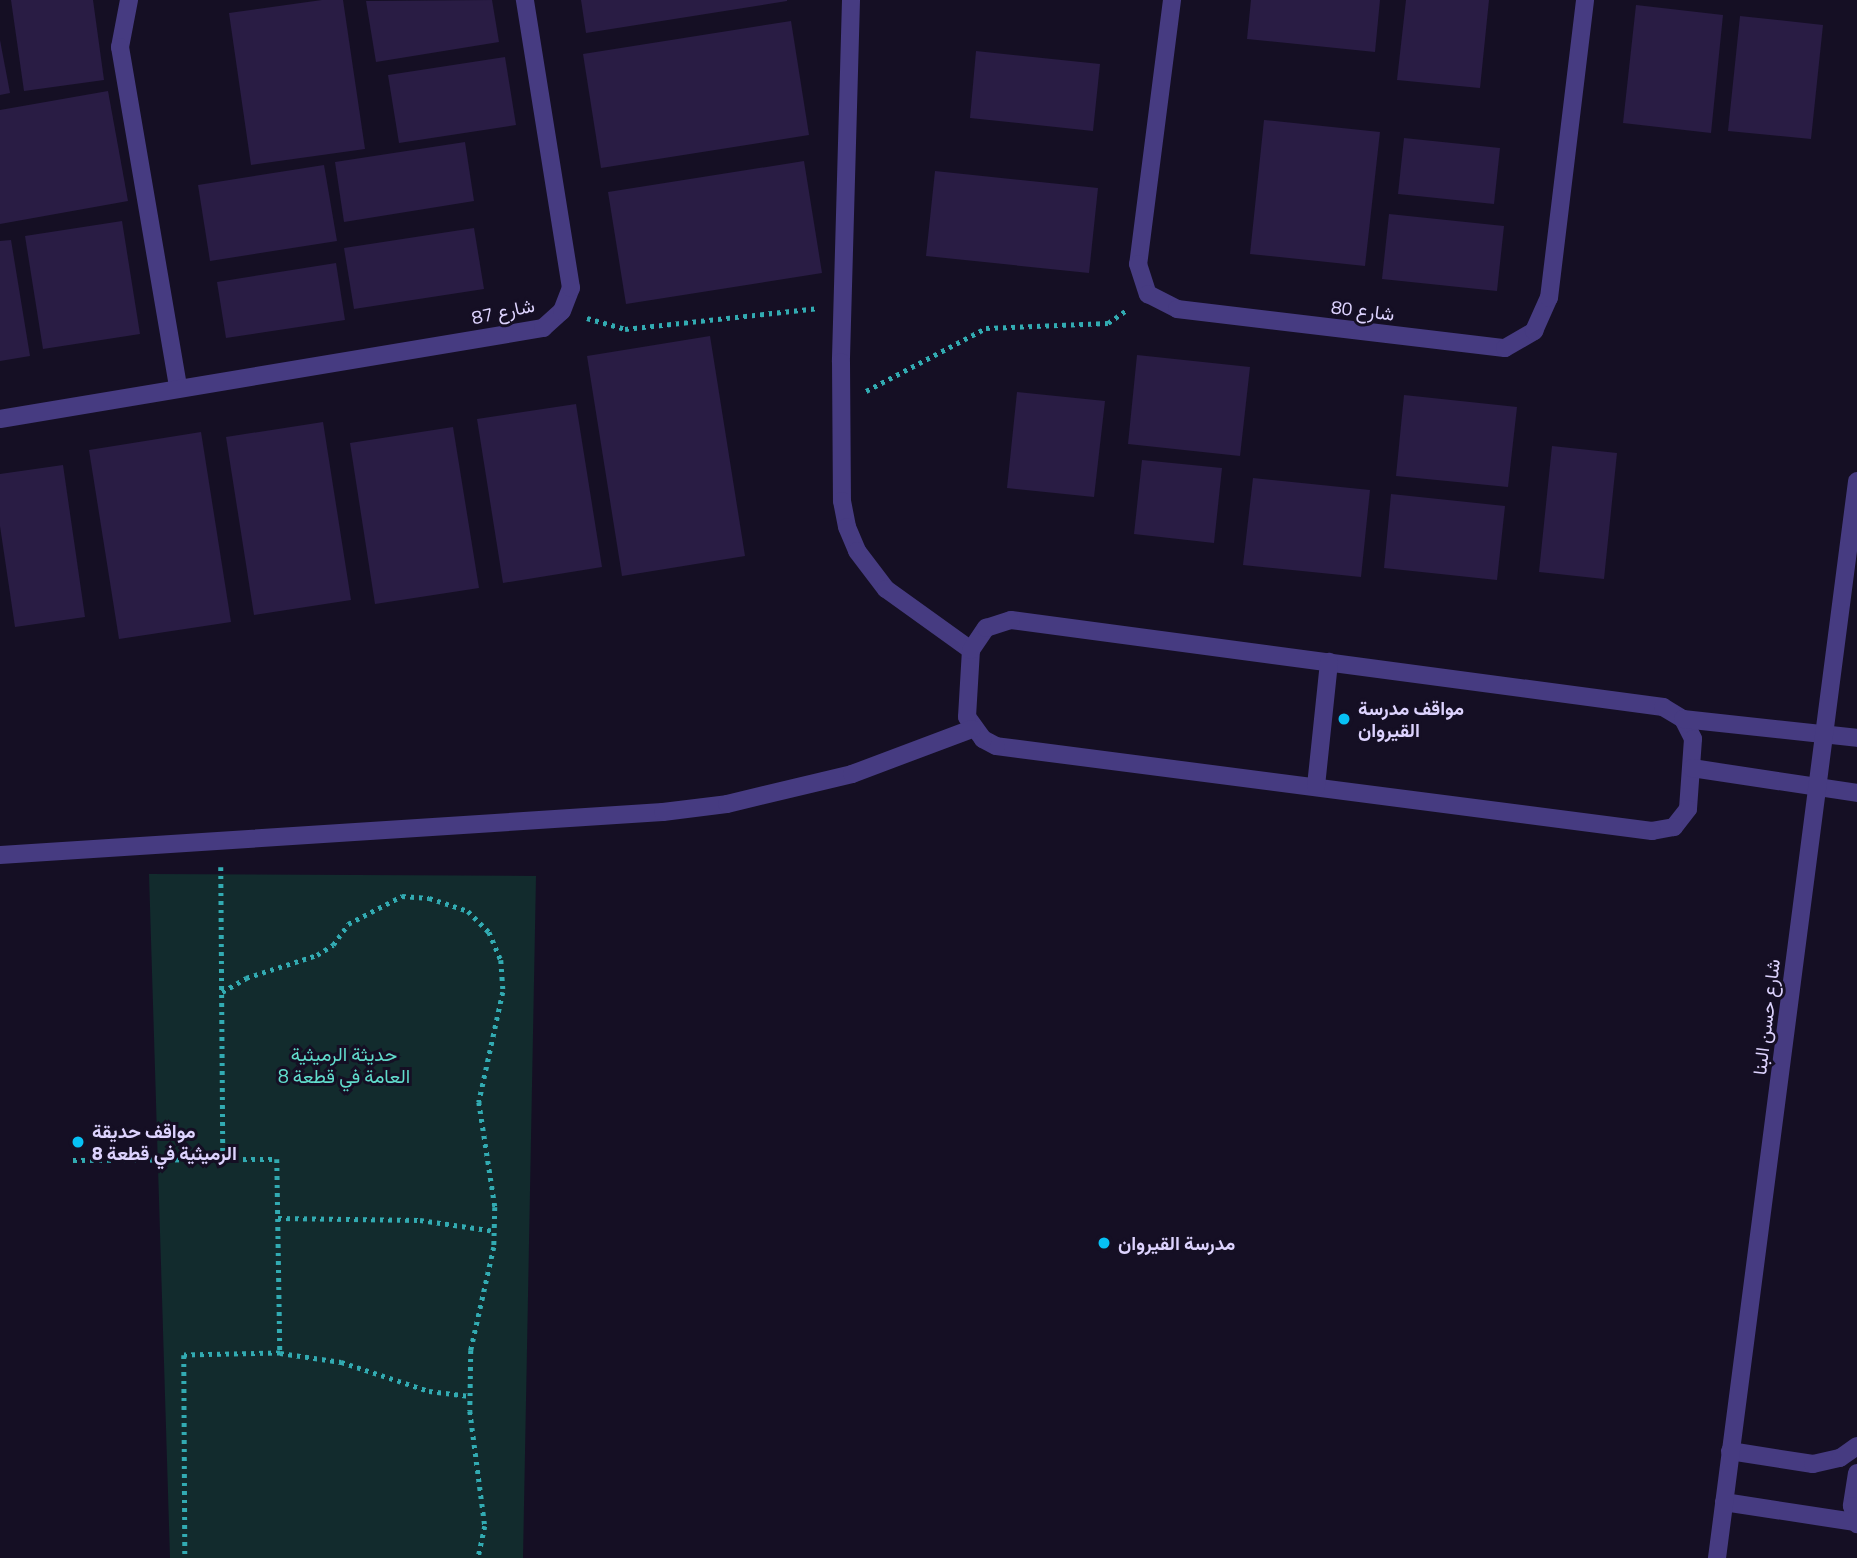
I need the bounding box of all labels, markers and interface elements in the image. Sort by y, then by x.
street label: شارع 87 [469,293,537,329]
street label: شارع 80 [1330,295,1396,325]
place label: مواقف مدرسة القيروان [1358,697,1464,741]
marker: مواقف مدرسة القيروان [1336,711,1352,727]
street label: شارع حسن البنا [1748,958,1784,1076]
park label: حديثة الرميثية العامة في قطعة 8 [278,1043,410,1087]
place label: مواقف حديقة الرميثية في قطعة 8 [92,1120,237,1164]
marker: مواقف حديقة الرميثية في قطعة 8 [70,1134,86,1150]
place label: مدرسة القيروان [1118,1232,1235,1254]
marker: مدرسة القيروان [1096,1235,1112,1251]

